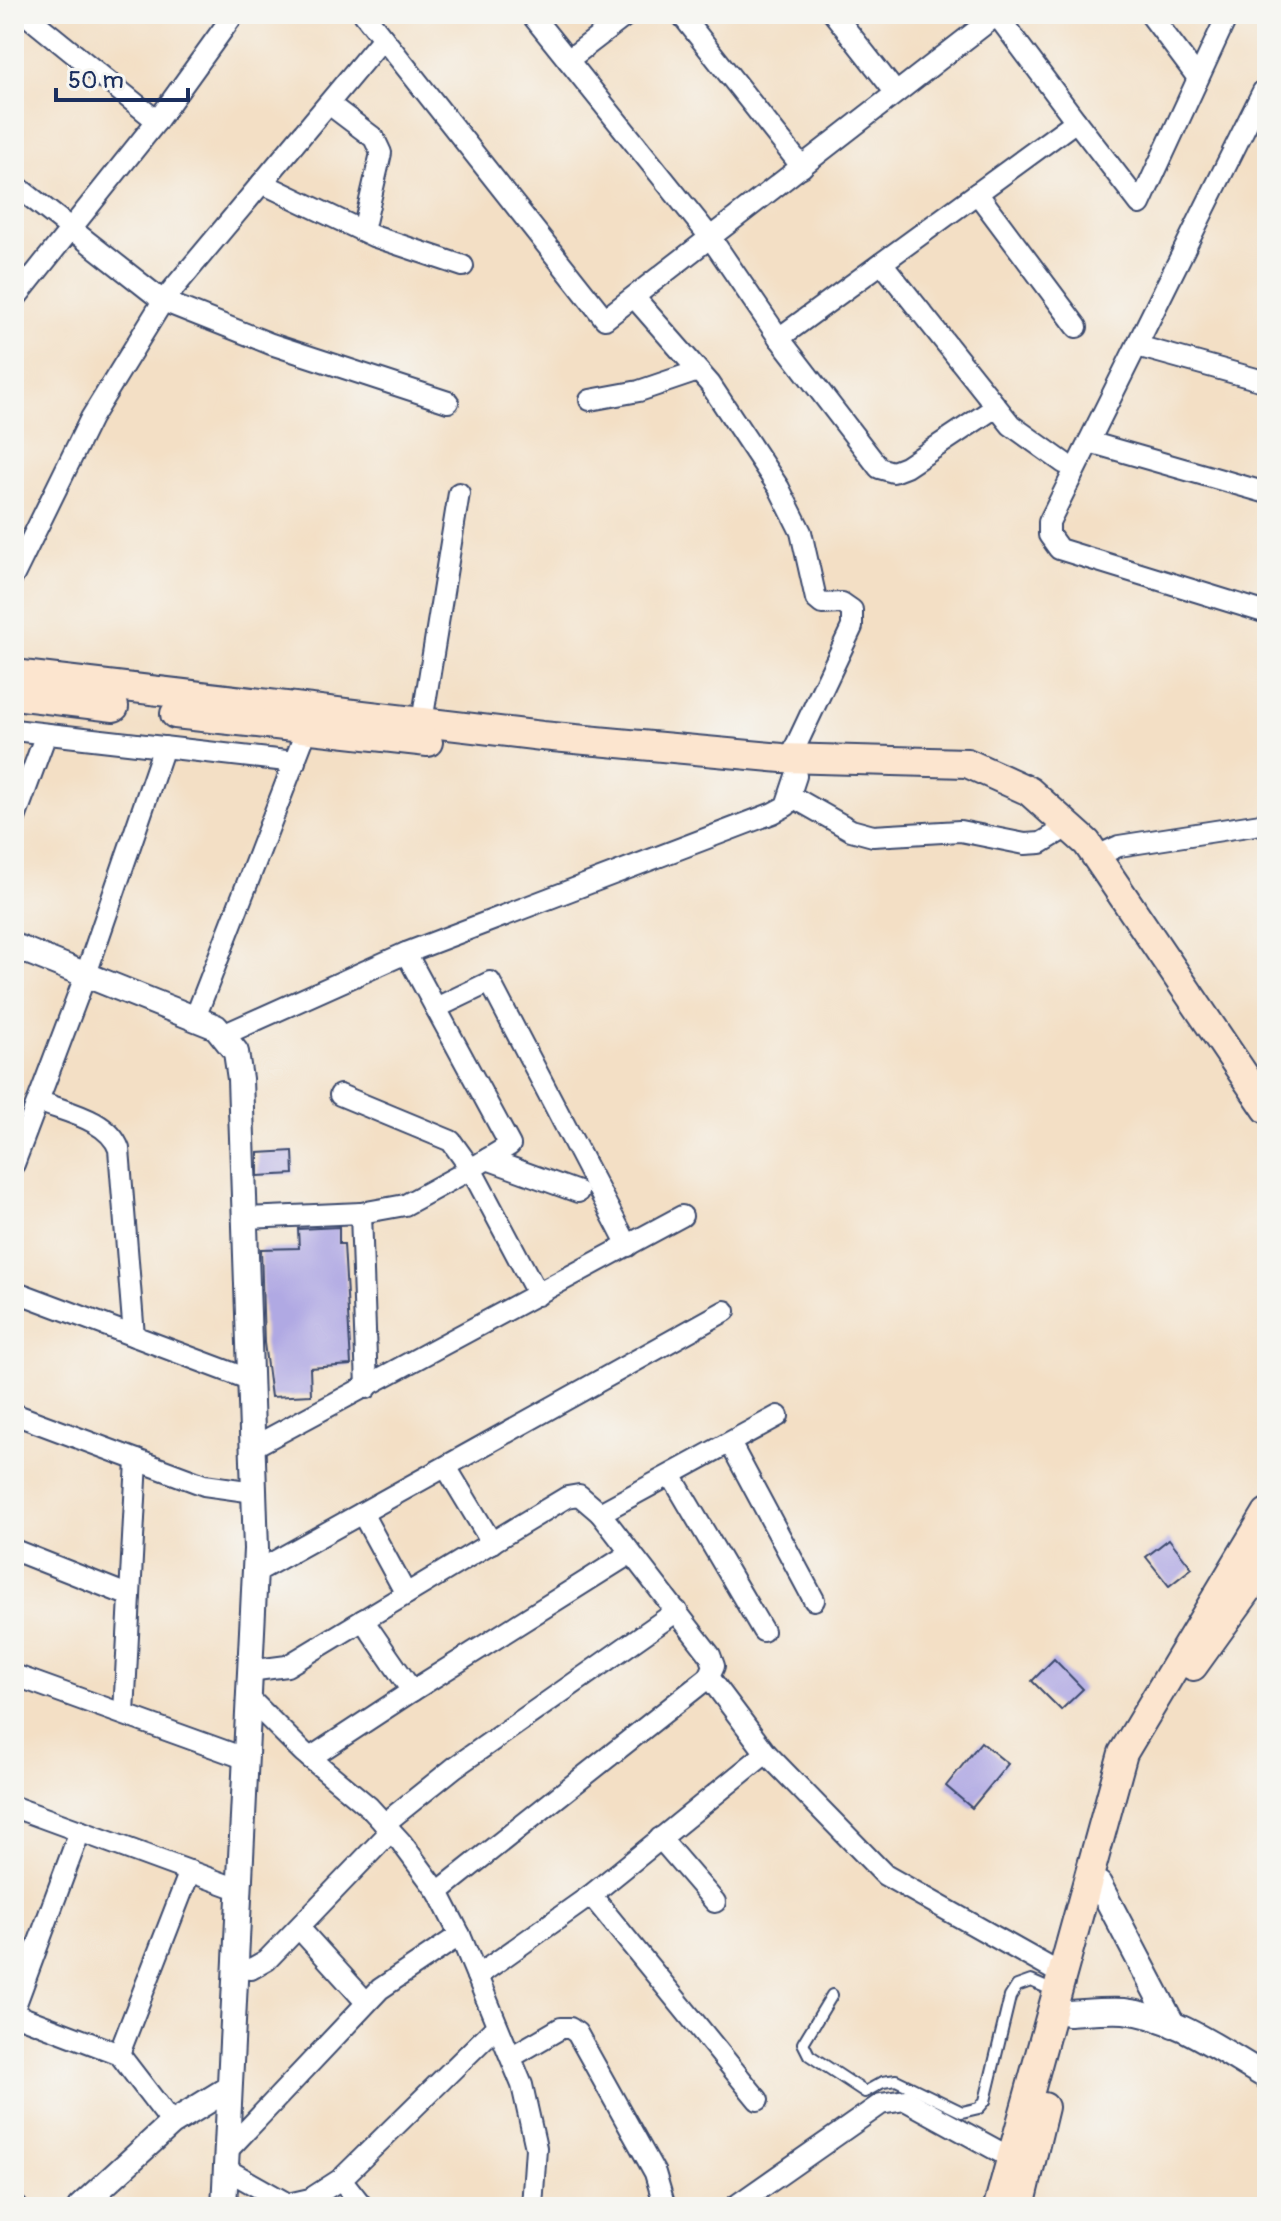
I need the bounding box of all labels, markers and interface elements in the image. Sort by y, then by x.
scale bar [56,52,188,102]
text: 50 m [68,66,124,95]

